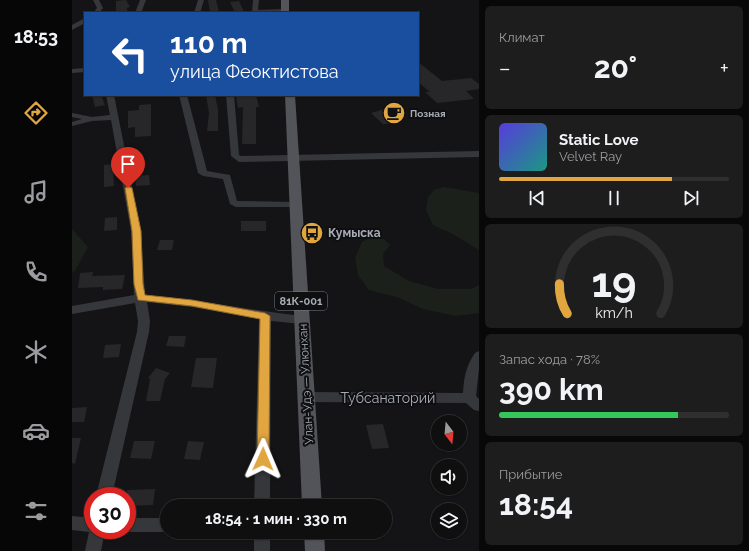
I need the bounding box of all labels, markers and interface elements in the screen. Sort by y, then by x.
text: 18:53 [14,26,58,47]
text: 110 m [170,27,248,60]
icon: left [104,28,156,80]
text: Климат [499,30,545,45]
text: 20° [594,50,637,85]
text: − [499,55,511,81]
text: + [720,55,729,81]
text: улица Феоктистова [170,61,339,82]
icon: directions [22,99,50,127]
cafe icon: Позная [381,100,407,126]
place label: Позная [410,108,446,119]
text: Static Love [559,131,638,149]
pin [111,147,145,188]
text: Velvet Ray [559,149,622,164]
icon: arrive [117,153,139,175]
icon: music [22,178,50,206]
icon: previous [526,187,548,209]
icon: pause [603,187,625,209]
icon: next [680,187,702,209]
bus stop icon: Кумыска [299,220,325,246]
place label: Кумыска [328,226,381,240]
text: 19 [591,257,637,306]
icon: phone [22,258,50,286]
road number: 81К-001 [275,292,327,310]
text: km/h [595,304,633,320]
street label: Улан-Удэ — Улюнхан [296,323,316,445]
icon: climate [22,338,50,366]
text: Запас хода · 78% [499,352,600,367]
text: 390 km [499,372,604,407]
street label: Тубсанаторий [341,390,435,406]
north arrow [431,415,467,451]
map controls [431,415,467,539]
icon: car [22,417,50,445]
position arrow [242,438,284,480]
button: sound [431,459,467,495]
text: Прибытие [499,467,562,482]
speed limit sign: 30 [84,487,136,539]
text: 18:54 [499,487,573,522]
icon: filters [22,497,50,525]
button: layers [431,503,467,539]
text: 18:54 · 1 мин · 330 m [205,510,347,528]

